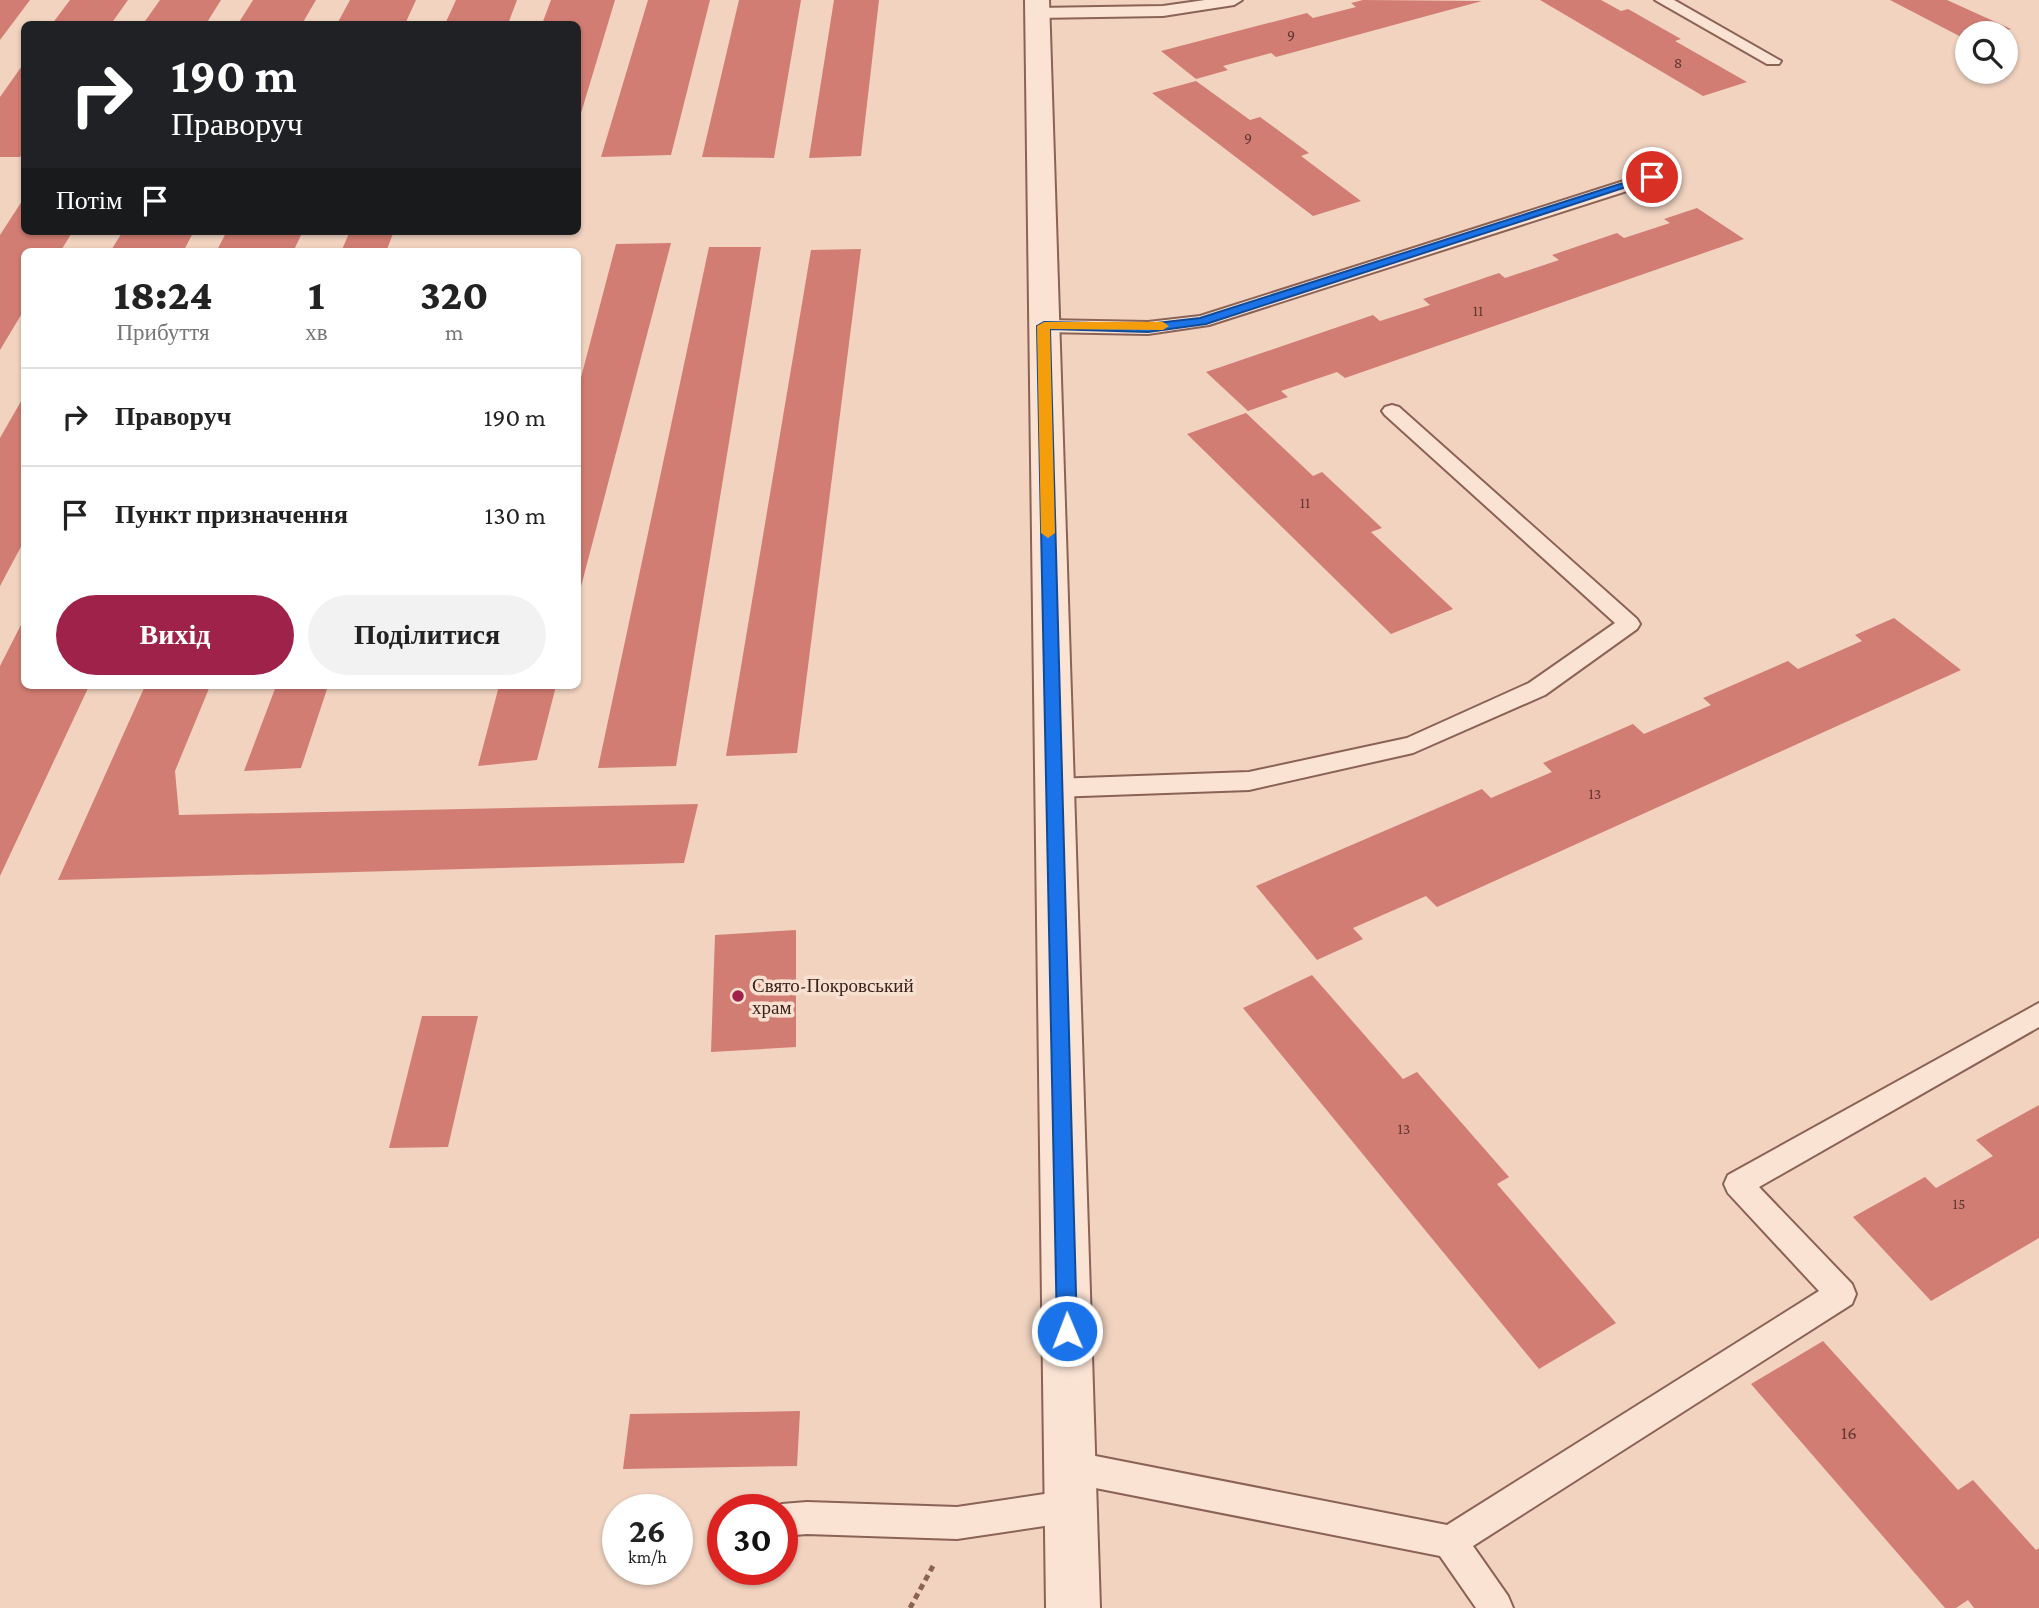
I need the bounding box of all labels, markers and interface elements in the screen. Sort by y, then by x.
map controls [1955,21,2018,84]
button: search [1955,21,2018,84]
house number: 9 [1287,26,1295,43]
text: 190 m [171,48,297,103]
icon: right [56,49,147,140]
house number: 8 [1674,54,1682,71]
text: Праворуч [171,106,303,142]
house number: 9 [1244,129,1252,146]
pin [1622,147,1682,207]
icon: arrive [1633,158,1671,196]
icon: arrive [136,182,174,220]
text: Потім [56,186,122,215]
text: 18:24 [113,271,213,318]
text: 1 [308,271,325,318]
text: 320 [420,271,489,318]
house number: 11 [1473,302,1483,319]
text: Прибуття [117,319,210,345]
text: хв [305,319,328,345]
text: m [445,319,464,345]
icon: right [56,398,94,436]
text: Праворуч [115,402,231,431]
text: 190 m [484,403,546,432]
house number: 11 [1300,494,1310,511]
icon: arrive [56,496,94,534]
text: Пункт призначення [115,500,348,529]
text: 130 m [485,501,546,530]
button: Вихід [56,595,294,675]
button: Поділитися [308,595,546,675]
house number: 13 [1589,785,1601,802]
place label: Свято-Покровський храм [752,975,914,1018]
marker: Свято-Покровський храм [730,988,746,1004]
house number: 13 [1398,1120,1410,1137]
house number: 15 [1953,1195,1965,1212]
position arrow [1030,1294,1104,1368]
house number: 16 [1841,1422,1857,1443]
speed limit sign: 30 [707,1494,798,1585]
text: 26 [629,1511,666,1550]
text: km/h [628,1547,667,1567]

